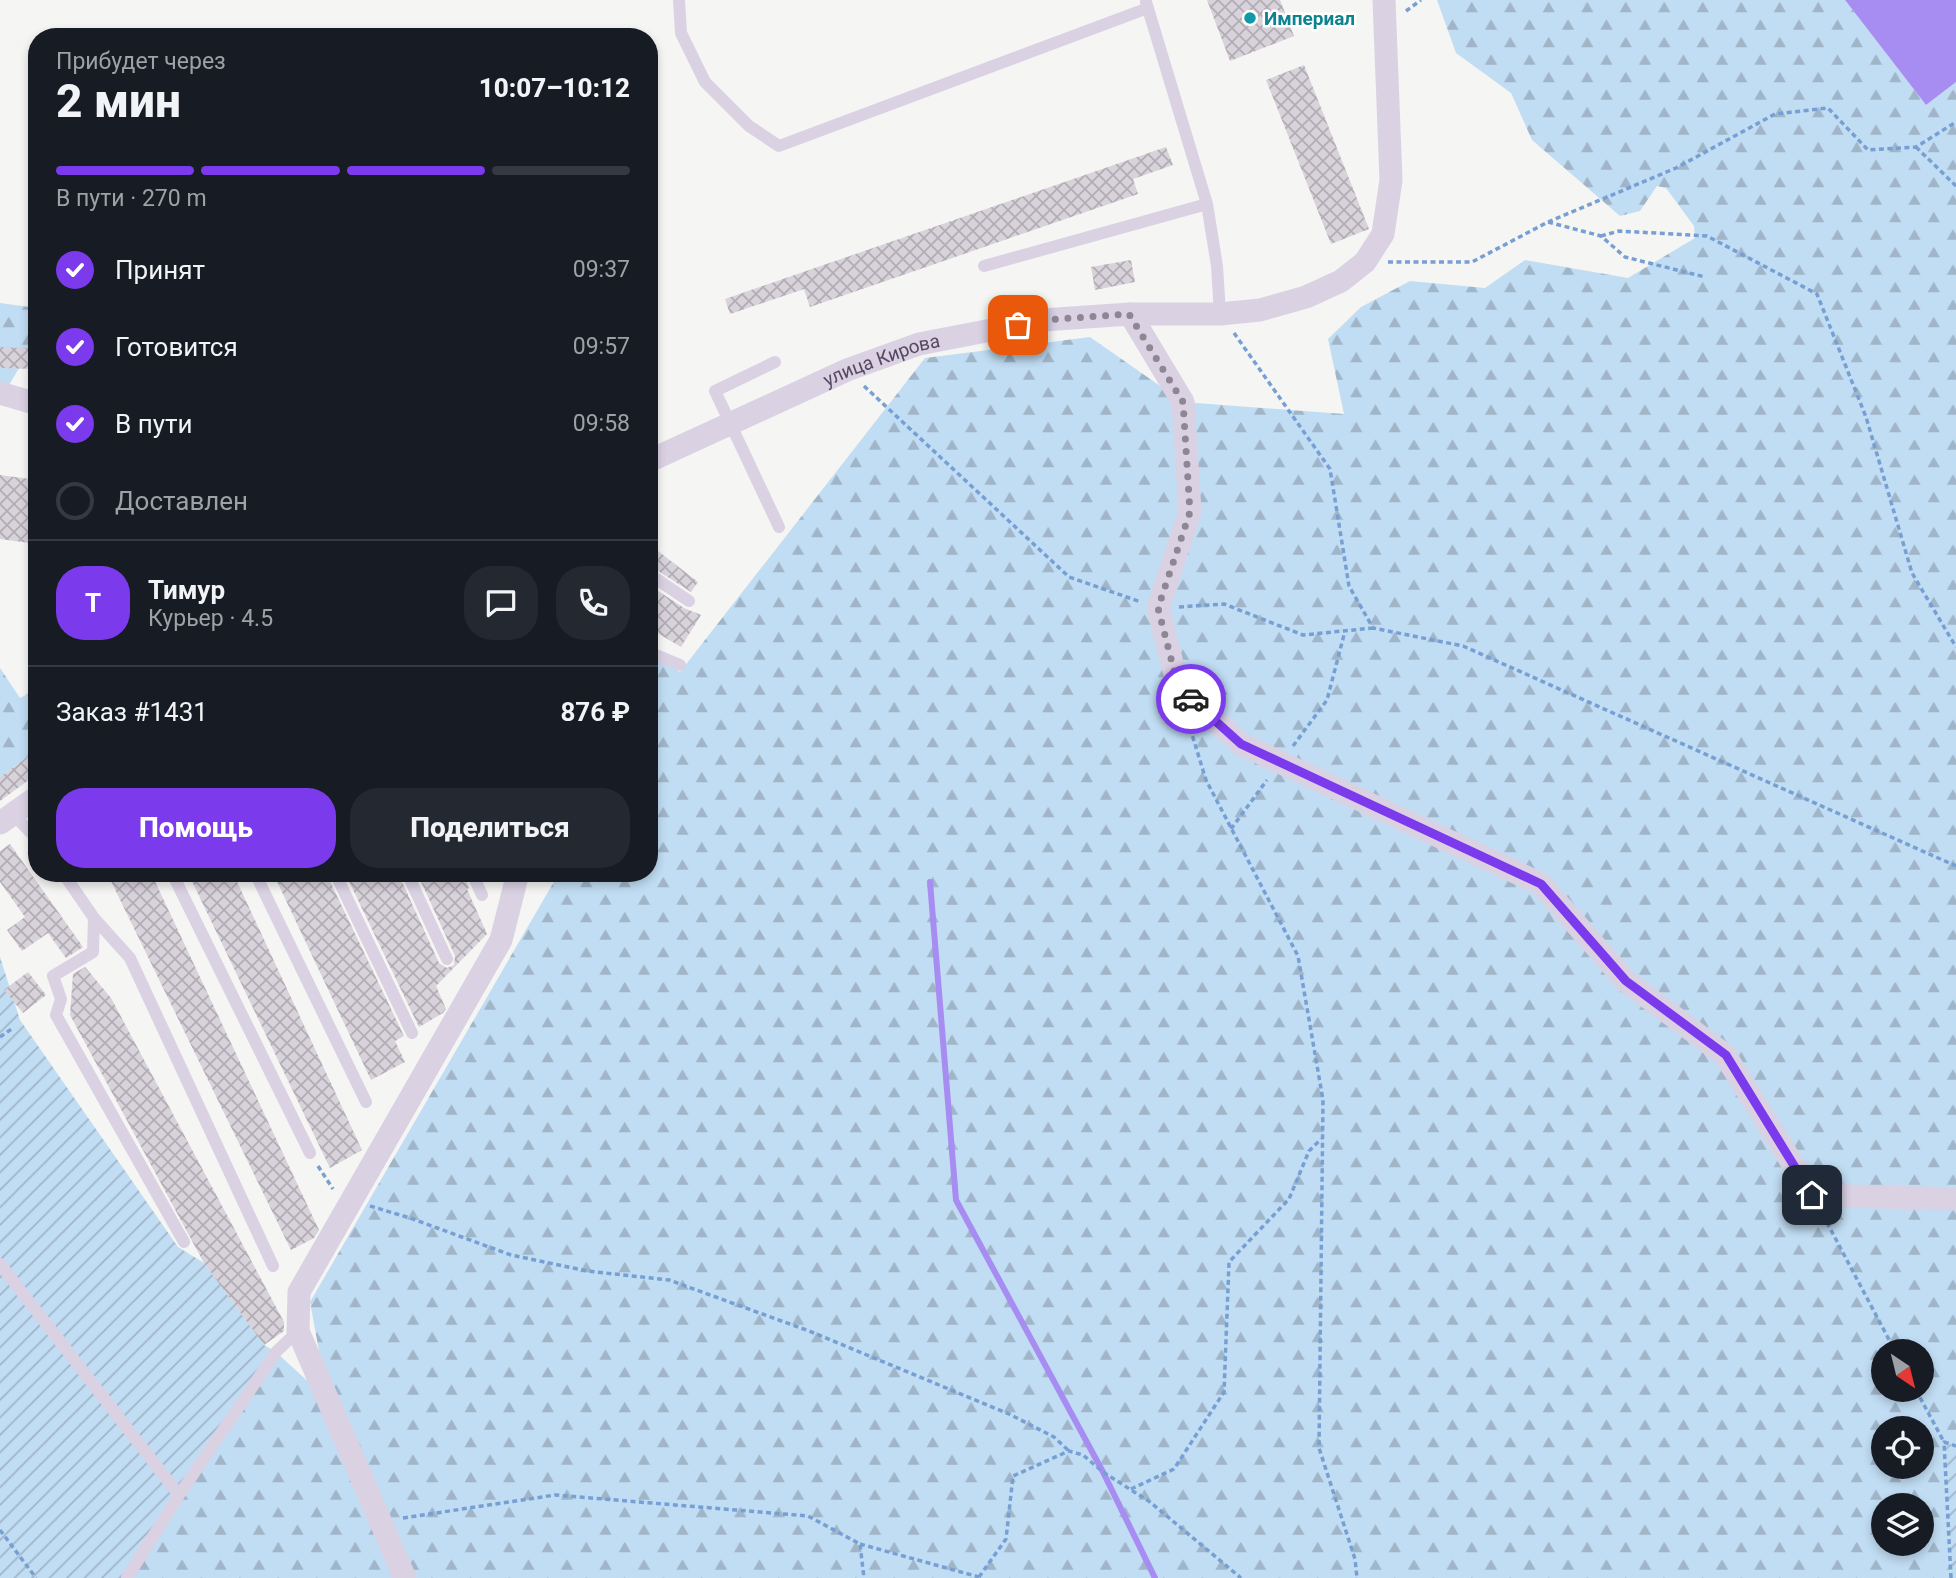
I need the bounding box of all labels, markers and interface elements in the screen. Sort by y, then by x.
place label: Империал [1264,7,1355,30]
marker: Империал [1242,10,1258,26]
text: Прибудет через [56,48,226,75]
text: 10:07–10:12 [479,73,630,103]
text: 2 мин [56,74,181,128]
text: В пути · 270 m [56,185,207,212]
icon: check [56,251,94,289]
text: Принят [115,255,205,285]
text: 09:37 [573,256,630,283]
pin [988,295,1048,355]
icon: bag [999,306,1037,344]
icon: check [56,328,94,366]
street label: улица Кирова [820,329,942,391]
text: Готовится [115,332,238,362]
text: 09:57 [573,333,630,360]
icon: check [56,405,94,443]
text: В пути [115,409,192,439]
text: 09:58 [573,410,630,437]
text: Доставлен [115,486,248,516]
button: chat [464,566,538,640]
button: phone [556,566,630,640]
text: Тимур [148,575,225,605]
text: Т [85,588,101,618]
text: Курьер · 4.5 [148,605,273,632]
courier [1156,664,1226,734]
icon: car [1172,680,1210,718]
text: Заказ #1431 [56,697,208,727]
text: 876 ₽ [560,697,630,727]
button: Помощь [56,788,336,868]
button: Поделиться [350,788,630,868]
pin [1782,1165,1842,1225]
icon: home [1793,1176,1831,1214]
north arrow [1871,1339,1934,1402]
map controls [1871,1339,1934,1556]
button: locate [1871,1416,1934,1479]
button: layers [1871,1493,1934,1556]

